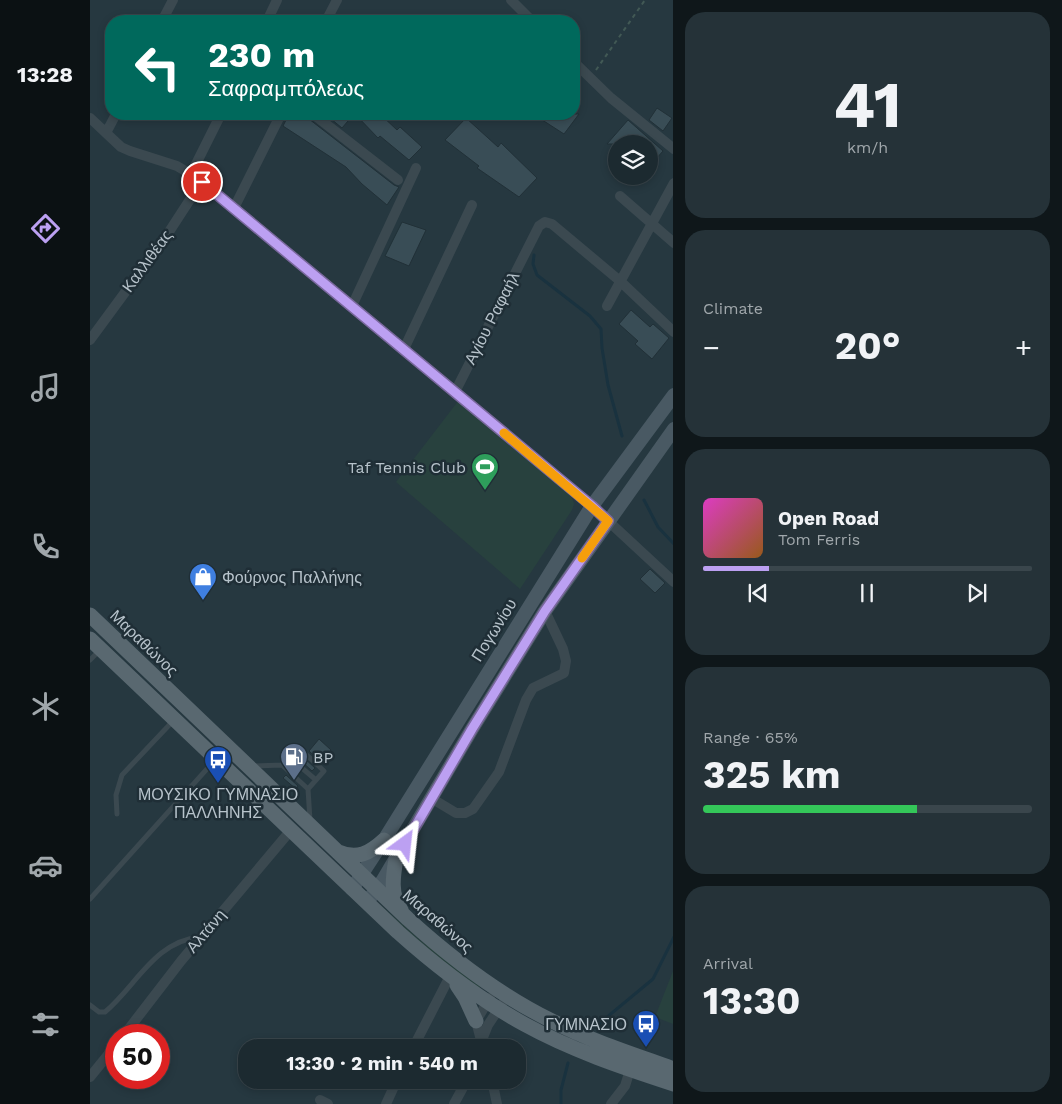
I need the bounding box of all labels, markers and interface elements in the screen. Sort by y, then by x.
text: 230 m [208,34,315,76]
icon: left [125,35,190,100]
text: 13:28 [17,62,73,87]
text: 41 [833,67,902,143]
text: Σαφραμπόλεως [208,76,364,101]
map controls [608,135,658,185]
button: layers [608,135,658,185]
text: km/h [847,138,888,157]
pin [181,161,223,203]
icon: arrive [188,168,216,196]
icon: directions [28,211,63,246]
street label: Καλλιθέας [118,226,176,296]
street label: Αγίου Ραφαήλ [460,268,524,368]
text: Climate [703,299,763,318]
text: 20° [835,324,900,368]
text: − [703,331,720,364]
text: + [1015,331,1032,364]
icon: music [28,370,63,405]
sports icon: Taf Tennis Club [470,452,500,491]
place label: Taf Tennis Club [347,458,466,477]
text: Open Road [778,507,879,530]
icon: phone [28,529,63,564]
text: Tom Ferris [778,530,860,549]
shop icon: Φούρνος Παλλήνης [188,562,218,601]
place label: Φούρνος Παλλήνης [222,568,362,587]
icon: previous [744,579,772,607]
icon: pause [853,579,881,607]
icon: next [963,579,991,607]
street label: Πογωνίου [467,595,521,665]
street label: Μαραθώνος [106,606,182,680]
icon: climate [28,689,63,724]
text: Range · 65% [703,728,798,747]
fuel station icon: BP [279,742,309,781]
bus stop icon: ΜΟΥΣΙΚΟ ΓΥΜΝΑΣΙΟ ΠΑΛΛΗΝΗΣ [203,745,233,784]
place label: BP [313,748,333,767]
text: 325 km [703,753,841,797]
place label: ΜΟΥΣΙΚΟ ΓΥΜΝΑΣΙΟ ΠΑΛΛΗΝΗΣ [138,785,298,822]
position arrow [378,817,430,869]
icon: car [28,848,63,883]
street label: Μαραθώνος [399,885,477,957]
street label: Αλτάνη [182,905,230,957]
text: Arrival [703,954,753,973]
text: 13:30 [703,979,800,1023]
icon: filters [28,1007,63,1042]
bus stop icon: ΓΥΜΝΑΣΙΟ [631,1009,661,1048]
place label: ΓΥΜΝΑΣΙΟ [545,1015,627,1034]
speed limit sign: 50 [105,1024,170,1089]
text: 13:30 · 2 min · 540 m [286,1052,478,1075]

